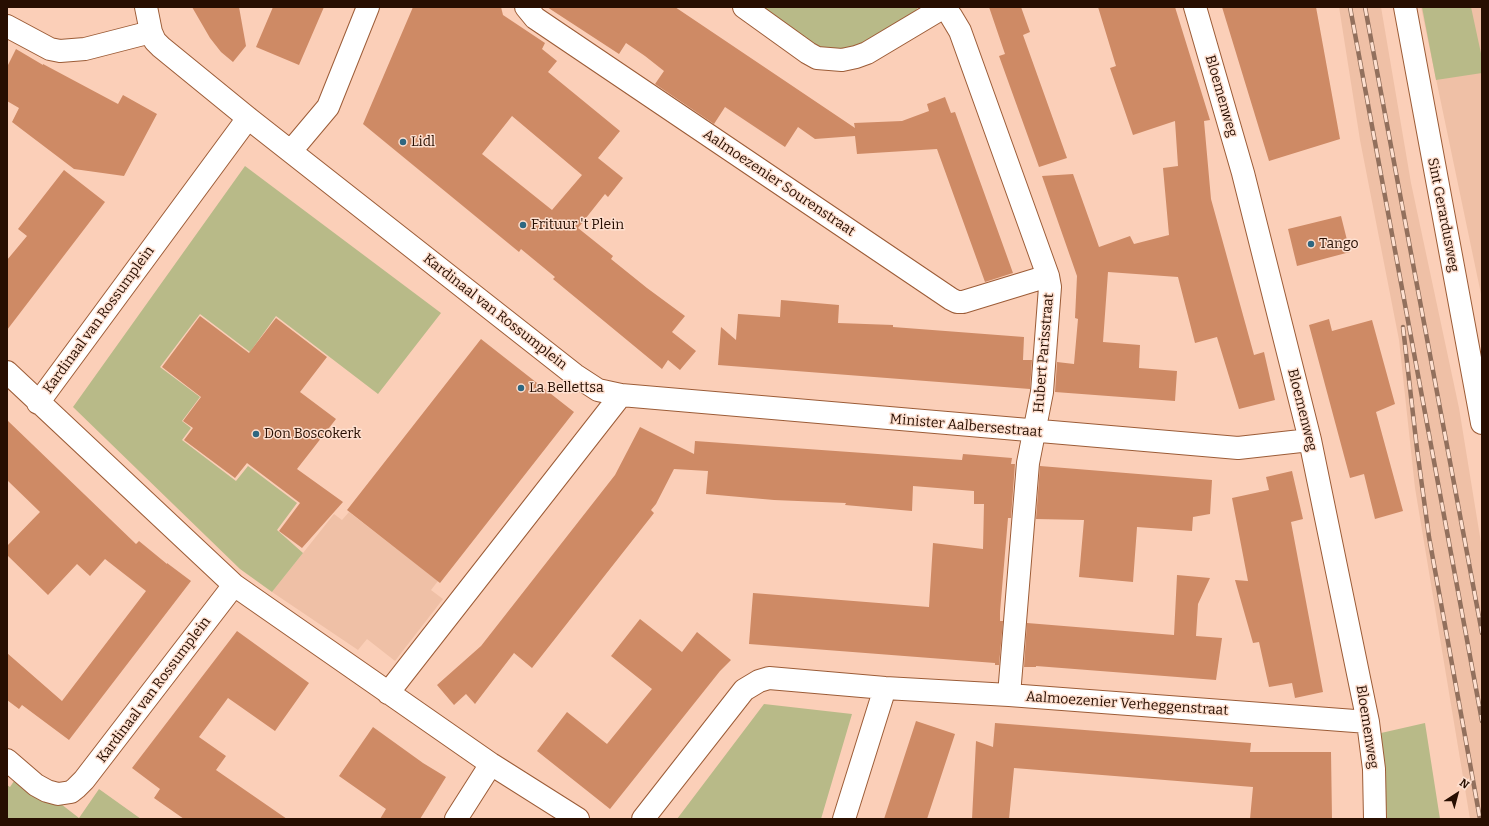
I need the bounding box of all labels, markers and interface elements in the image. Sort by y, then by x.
street label: Bloemenweg [1201,53,1241,139]
street label: Aalmoezenier Sourenstraat [700,126,858,240]
place label: Lidl [411,134,435,150]
marker: Lidl [398,137,408,147]
street label: Sint Gerardusweg [1424,156,1462,274]
place label: Frituur 't Plein [531,217,624,233]
marker: Frituur 't Plein [518,220,528,230]
place label: Tango [1319,236,1359,252]
marker: Tango [1306,239,1316,249]
street label: Kardinaal van Rossumplein [40,243,158,397]
street label: Kardinaal van Rossumplein [420,251,570,373]
street label: Hubert Parisstraat [1030,292,1058,414]
street label: Bloemenweg [1284,367,1320,453]
place label: La Bellettsa [529,380,604,396]
marker: La Bellettsa [516,383,526,393]
street label: Minister Aalbersestraat [889,411,1043,441]
place label: Don Boscokerk [264,426,361,442]
marker: Don Boscokerk [251,429,261,439]
street label: Kardinaal van Rossumplein [94,614,214,766]
street label: Bloemenweg [1352,684,1382,770]
street label: Aalmoezenier Verheggenstraat [1025,689,1229,719]
north arrow [1437,774,1477,814]
text: N [1457,776,1472,792]

